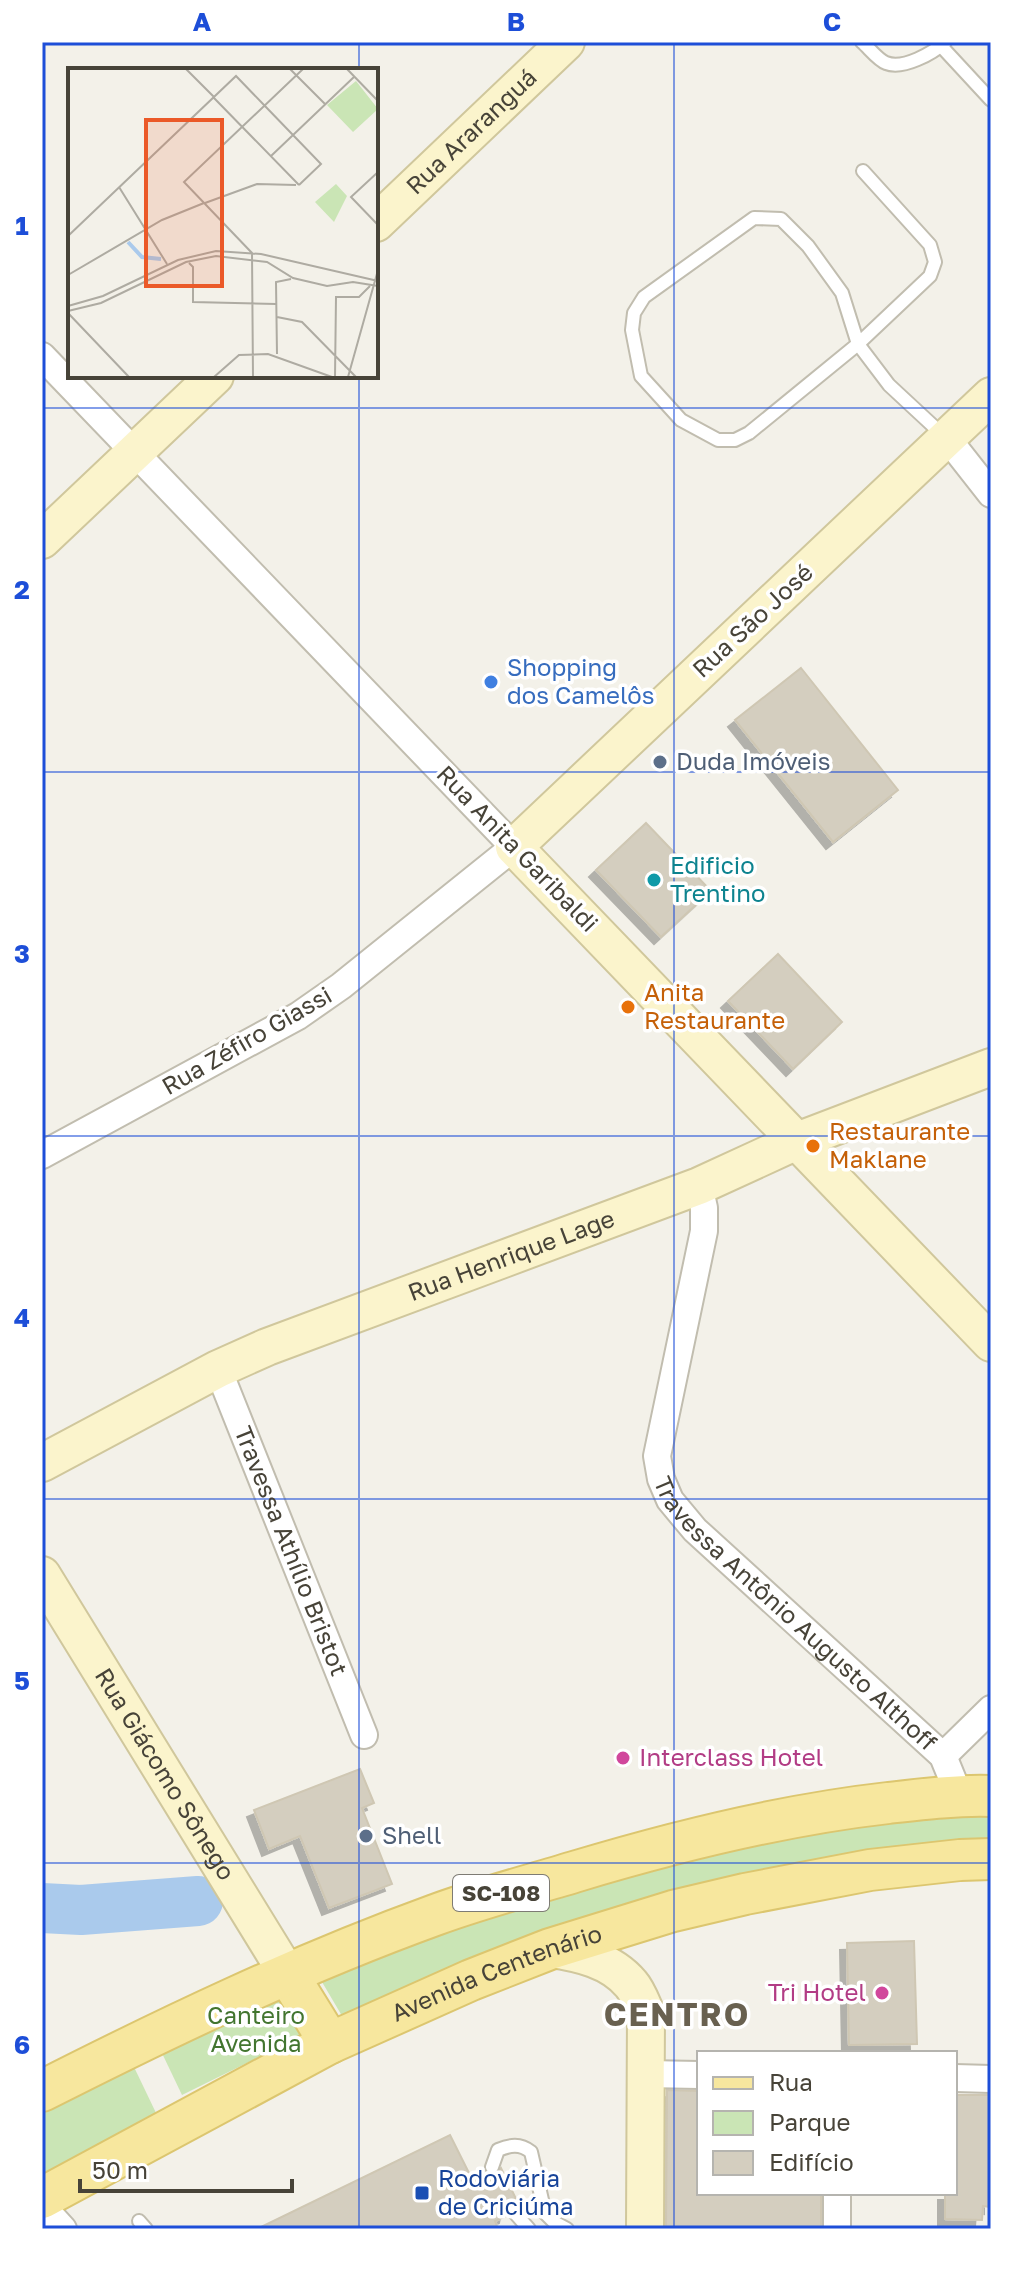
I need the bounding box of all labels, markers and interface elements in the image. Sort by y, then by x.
text: A [193,6,212,37]
text: B [507,6,525,37]
text: C [823,6,841,37]
street label: Rua Araranguá [399,62,542,200]
inset map [68,68,378,378]
text: 1 [15,210,29,241]
street label: Rua São José [686,557,818,683]
text: 2 [14,574,30,605]
place label: Shopping dos Camelôs [507,652,654,709]
marker: Shopping dos Camelôs [482,673,500,691]
place label: Duda Imóveis [676,746,830,775]
marker: Duda Imóveis [651,753,669,771]
street label: Rua Anita Garibaldi [431,759,605,937]
place label: Edificio Trentino [670,850,765,907]
marker: Edificio Trentino [645,871,663,889]
text: 3 [14,938,30,969]
place label: Anita Restaurante [644,977,785,1034]
street label: Rua Zéfiro Giassi [156,979,336,1100]
marker: Anita Restaurante [619,998,637,1016]
place label: Restaurante Maklane [829,1116,970,1173]
marker: Restaurante Maklane [804,1137,822,1155]
street label: Rua Henrique Lage [404,1203,618,1306]
text: 4 [14,1302,30,1333]
street label: Travessa Athílio Bristot [229,1422,355,1679]
street label: Travessa Antônio Augusto Althoff [649,1472,944,1756]
street label: Rua Giácomo Sônego [90,1662,242,1885]
text: 5 [14,1665,30,1696]
place label: Interclass Hotel [639,1742,823,1771]
marker: Interclass Hotel [614,1749,632,1767]
place label: Shell [382,1820,441,1849]
marker: Shell [357,1827,375,1845]
road number: SC-108 [453,1875,549,1911]
street label: Avenida Centenário [386,1918,605,2027]
place label: Tri Hotel [768,1977,866,2006]
marker: Tri Hotel [873,1984,891,2002]
district label: CENTRO [604,1995,750,2033]
park label: Canteiro Avenida [207,2000,305,2057]
text: 6 [14,2029,30,2060]
legend [697,2051,957,2195]
text: Rua [769,2067,813,2096]
text: Parque [769,2107,850,2136]
scale bar [80,2143,292,2193]
text: Edifício [769,2147,854,2176]
text: 50 m [92,2155,148,2184]
place label: Rodoviária de Criciúma [438,2163,574,2220]
marker: Rodoviária de Criciúma [413,2184,431,2202]

